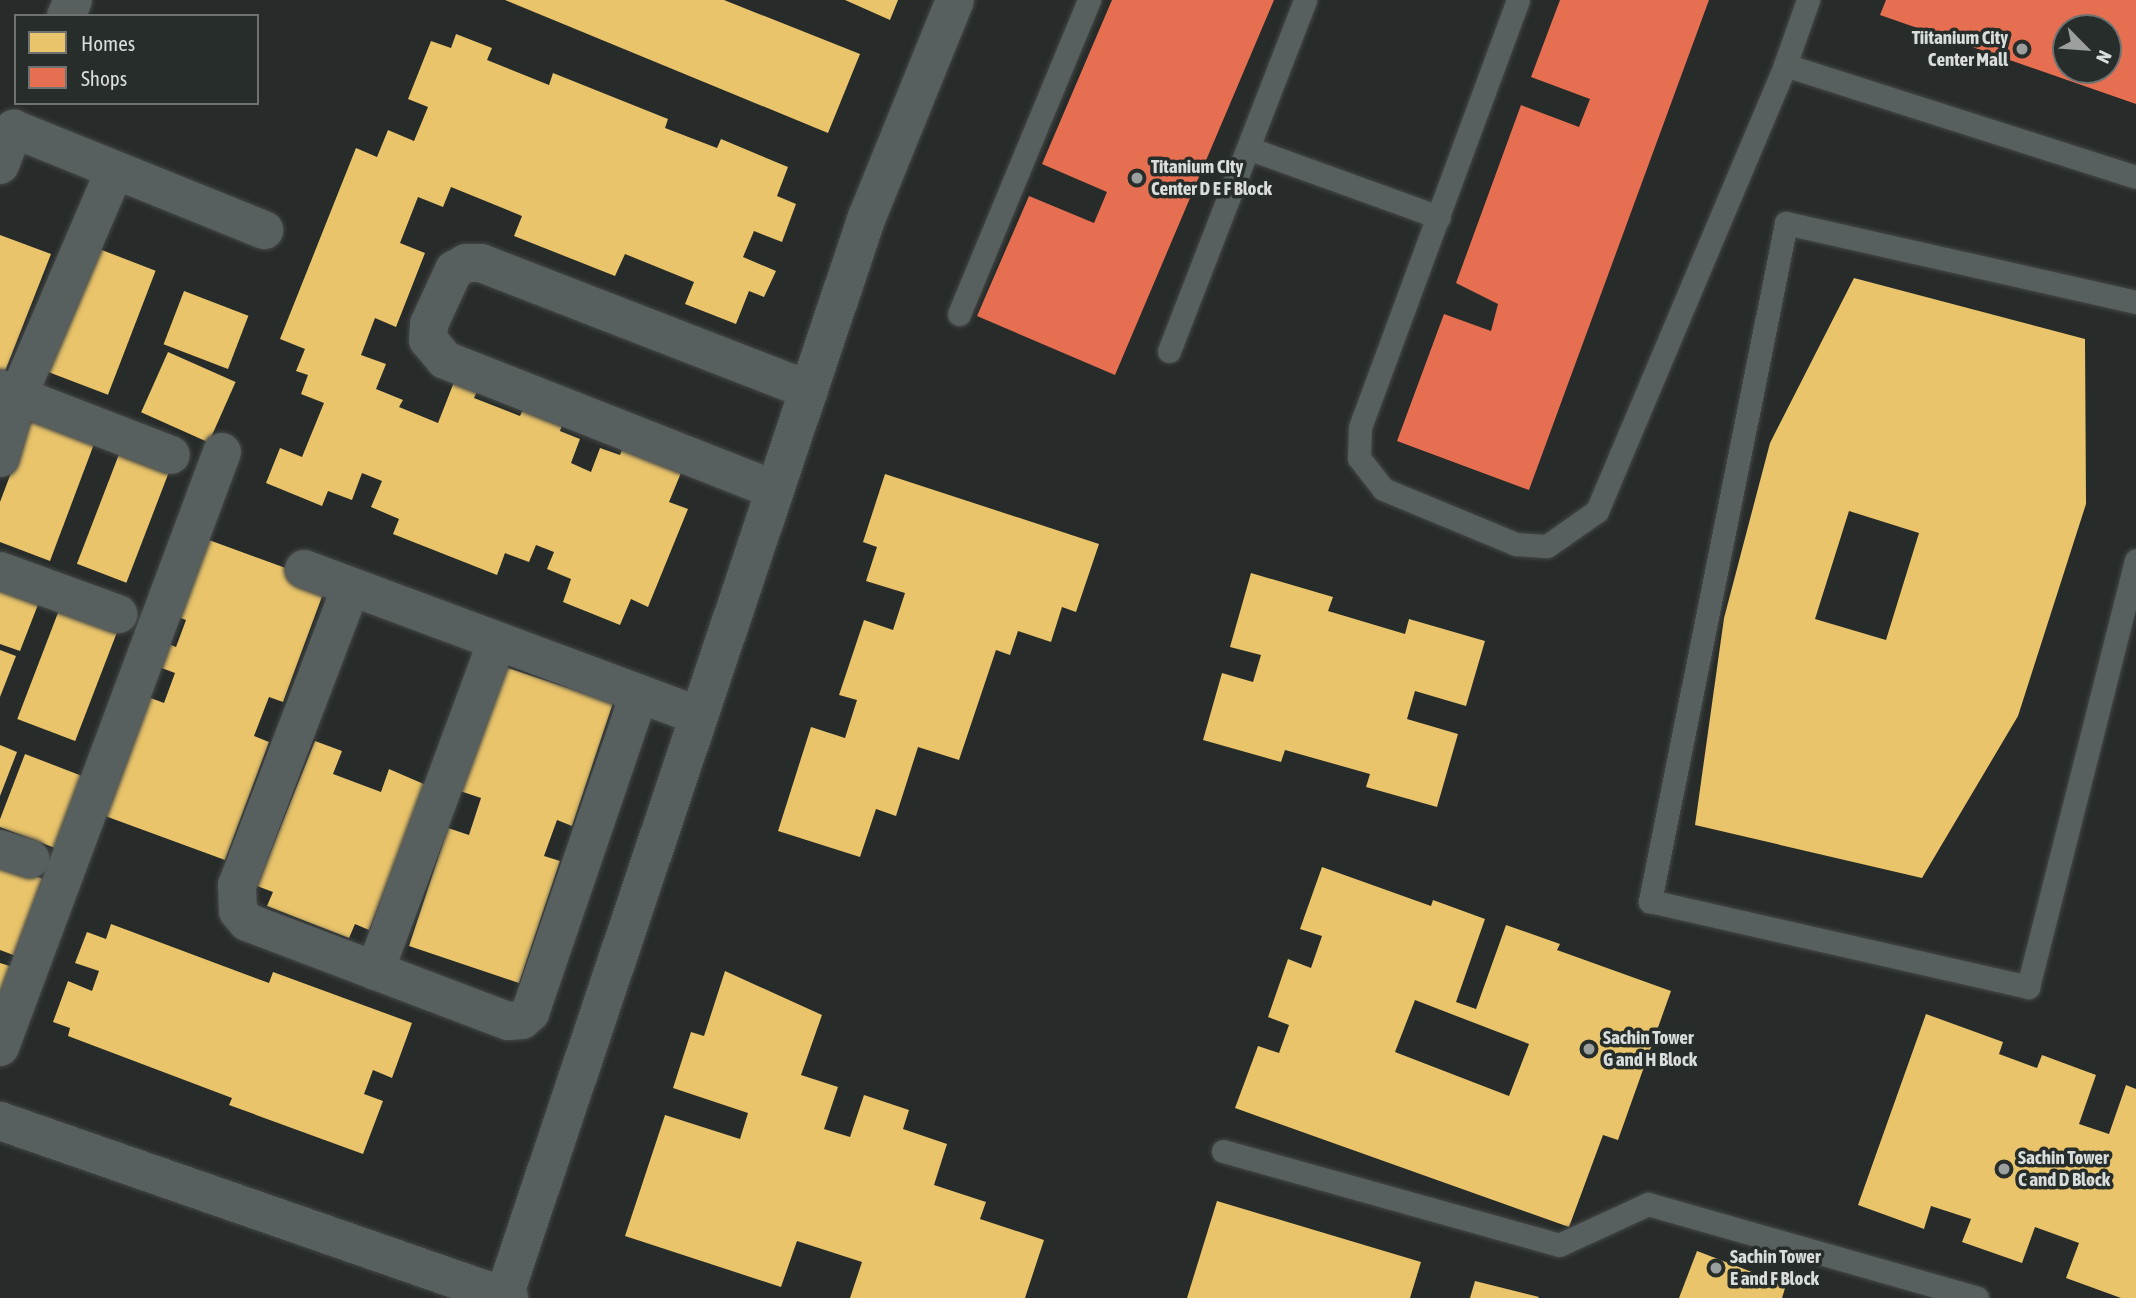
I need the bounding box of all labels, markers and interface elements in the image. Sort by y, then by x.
legend [14,14,259,105]
north arrow [2052,14,2122,84]
place label: Tiitanium City Center Mall [1912,27,2008,71]
text: Homes [81,31,135,55]
marker: Tiitanium City Center Mall [2014,41,2030,57]
text: N [2092,47,2117,67]
text: Shops [81,66,127,90]
place label: Titanium CIty Center D E F Block [1151,156,1272,200]
marker: Titanium CIty Center D E F Block [1129,170,1145,186]
place label: Sachin Tower G and H Block [1603,1027,1697,1071]
marker: Sachin Tower G and H Block [1581,1041,1597,1057]
place label: Sachin Tower C and D Block [2018,1147,2110,1191]
marker: Sachin Tower C and D Block [1996,1161,2012,1177]
place label: Sachin Tower E and F Block [1730,1246,1821,1290]
marker: Sachin Tower E and F Block [1708,1260,1724,1276]

